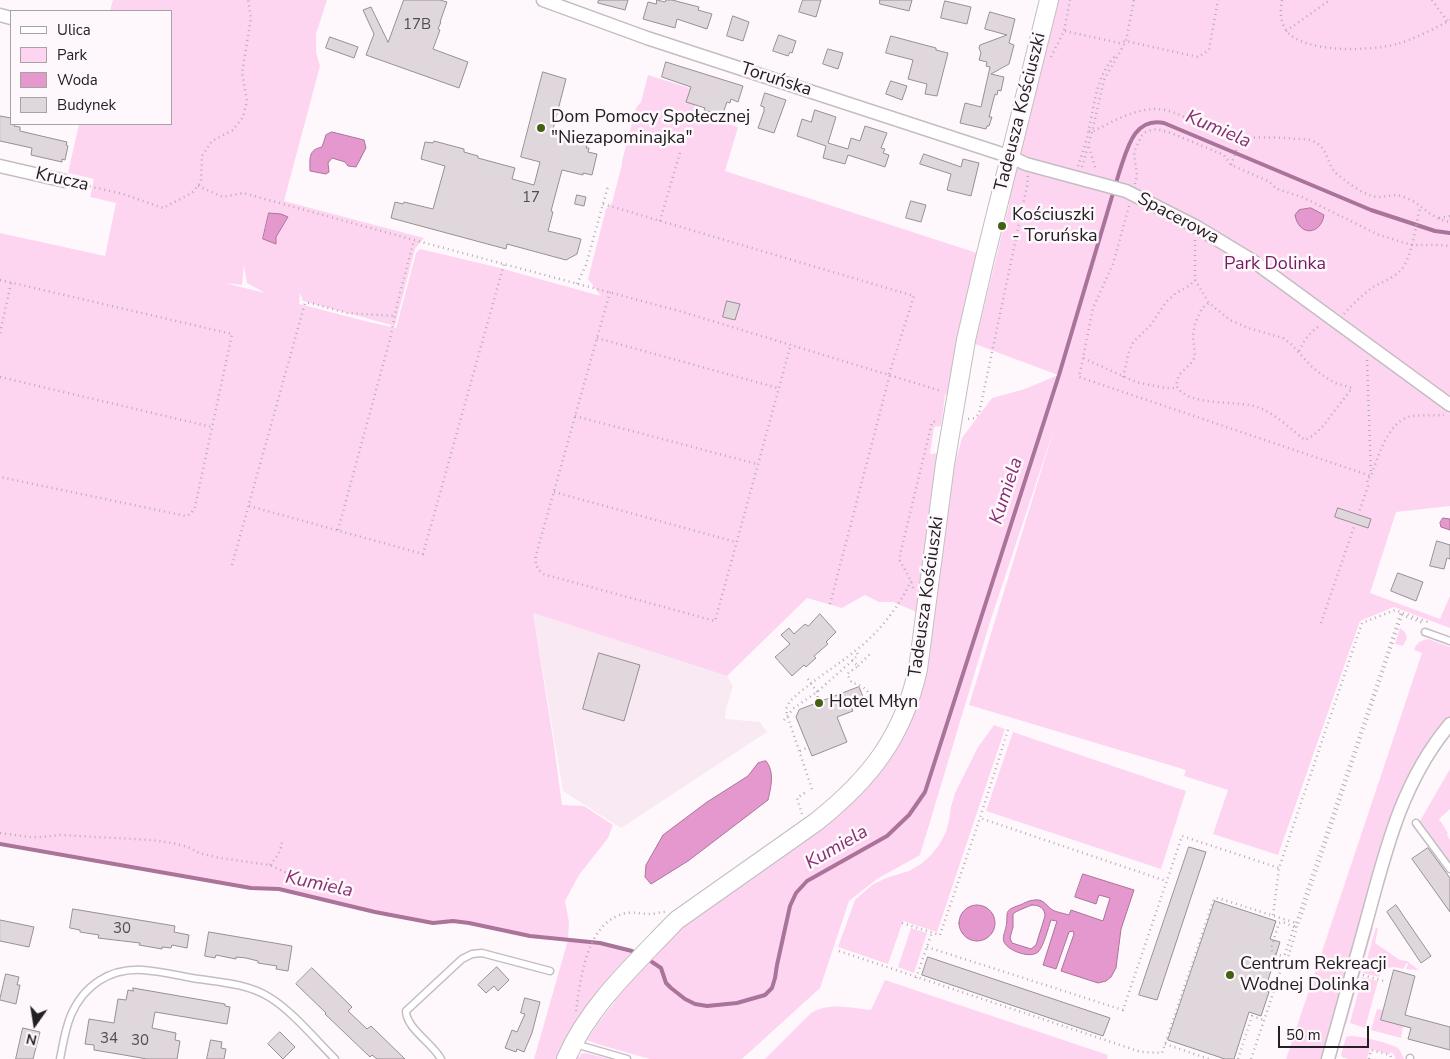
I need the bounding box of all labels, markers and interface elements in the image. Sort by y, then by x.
legend [10,10,172,125]
house number: 17B [403,16,431,34]
text: Ulica [57,20,91,40]
street label: Tadeusza Kościuszki [991,31,1051,193]
text: Park [57,45,87,65]
street label: Toruńska [738,58,814,102]
text: Woda [57,70,98,90]
text: Budynek [57,95,116,115]
water label: Kumiela [1182,106,1254,154]
place label: Dom Pomocy Społecznej "Niezapominajka" [551,107,750,150]
marker: Dom Pomocy Społecznej "Niezapominajka" [535,122,547,134]
street label: Krucza [33,163,91,197]
street label: Spacerowa [1133,188,1223,250]
house number: 17 [522,189,540,207]
place label: Kościuszki - Toruńska [1012,205,1098,248]
marker: Kościuszki - Toruńska [996,220,1008,232]
park label: Park Dolinka [1224,254,1326,276]
water label: Kumiela [986,455,1028,527]
street label: Tadeusza Kościuszki [905,515,949,679]
place label: Hotel Młyn [829,692,918,714]
marker: Hotel Młyn [813,697,825,709]
water label: Kumiela [802,821,872,875]
water label: Kumiela [283,867,355,903]
house number: 30 [113,920,131,938]
place label: Centrum Rekreacji Wodnej Dolinka [1240,954,1387,996]
marker: Centrum Rekreacji Wodnej Dolinka [1224,969,1236,981]
north arrow [10,999,60,1049]
scale bar [1280,1016,1371,1048]
text: 50 m [1286,1025,1321,1045]
text: N [24,1029,39,1050]
house number: 34 [100,1030,118,1048]
house number: 30 [131,1032,149,1050]

